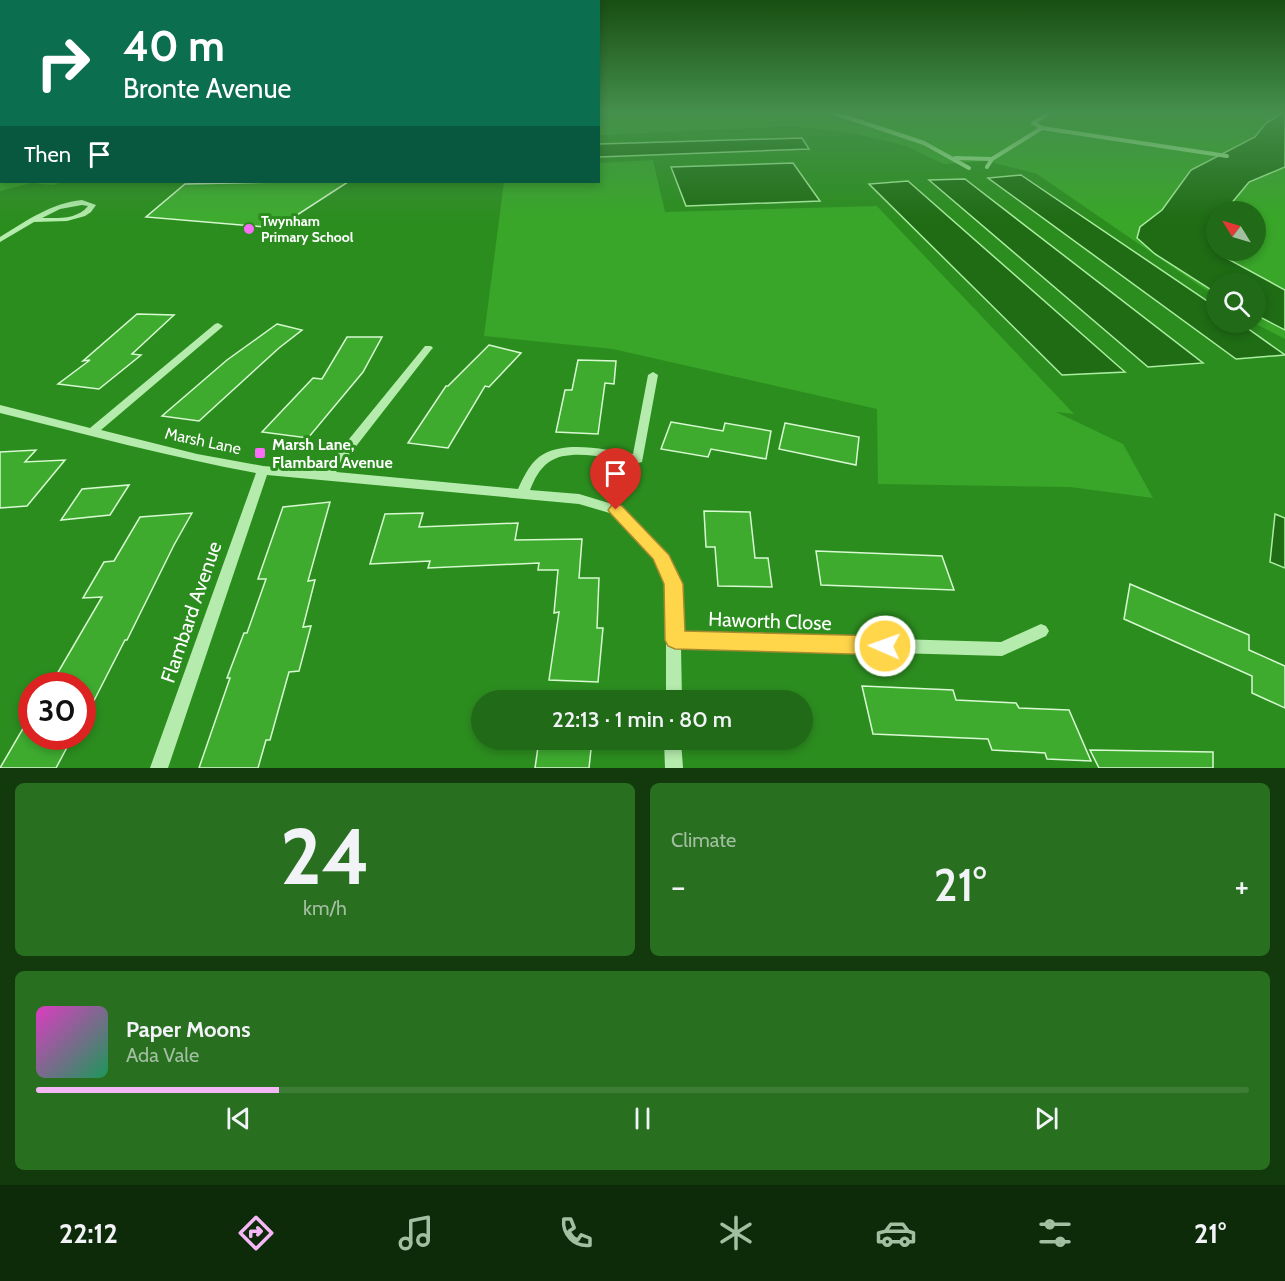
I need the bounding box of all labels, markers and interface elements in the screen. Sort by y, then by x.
text: 40 m [123,20,225,72]
icon: right [24,24,102,102]
text: Bronte Avenue [123,72,291,105]
icon: arrive [83,138,116,171]
text: Then [24,141,71,168]
north arrow [1206,201,1266,261]
map controls [1206,201,1266,333]
place label: Twynham Primary School [261,212,354,246]
marker: Twynham Primary School [242,222,256,236]
button: search [1206,273,1266,333]
street label: Marsh Lane [163,424,243,458]
place label: Marsh Lane, Flambard Avenue [272,435,393,472]
marker: Marsh Lane, Flambard Avenue [253,446,267,460]
pin [590,448,641,510]
icon: arrive [599,457,632,490]
street label: Flambard Avenue [156,538,226,686]
street label: Haworth Close [708,607,832,635]
position arrow [853,614,917,678]
speed limit sign: 30 [18,672,96,750]
text: 22:13 · 1 min · 80 m [552,706,732,733]
text: 24 [280,809,370,904]
text: Climate [671,828,736,852]
text: 21° [934,858,986,912]
text: − [671,866,686,906]
text: + [1234,866,1249,906]
text: km/h [303,896,347,920]
text: Paper Moons [126,1016,250,1043]
text: Ada Vale [126,1043,199,1067]
icon: previous [222,1102,255,1135]
icon: pause [626,1102,659,1135]
icon: next [1030,1102,1063,1135]
icon: directions [235,1212,277,1254]
icon: music [395,1212,437,1254]
icon: phone [555,1212,597,1254]
icon: climate [715,1212,757,1254]
icon: car [875,1212,917,1254]
icon: filters [1034,1212,1076,1254]
text: 22:12 [59,1217,118,1250]
text: 21° [1194,1217,1226,1250]

